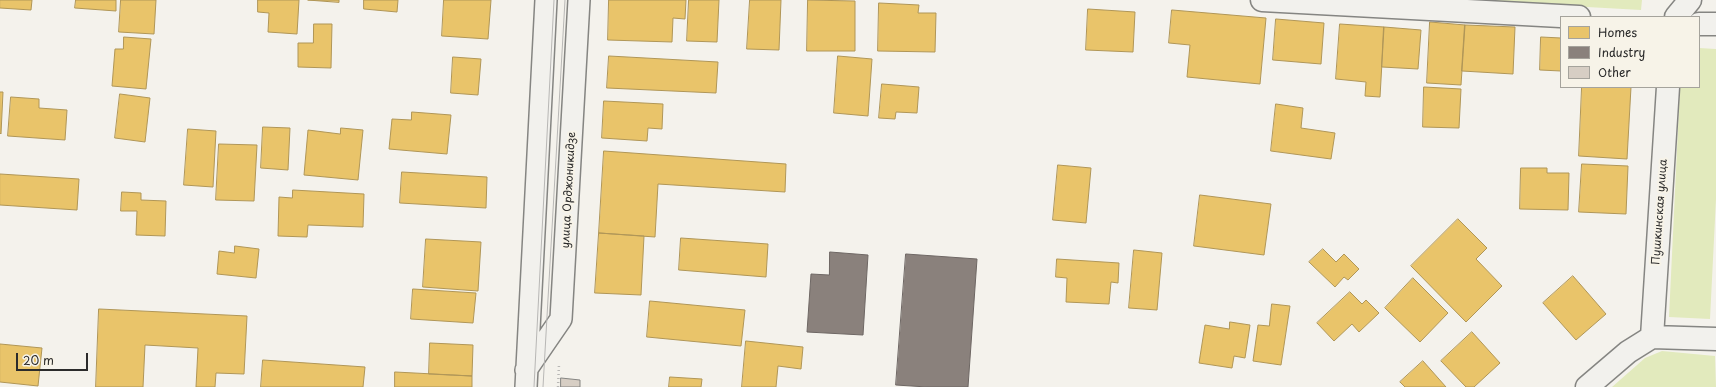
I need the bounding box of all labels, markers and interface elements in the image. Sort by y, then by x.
legend [1560,16,1700,88]
text: Homes [1598,23,1637,41]
text: Industry [1598,43,1645,61]
text: Other [1598,63,1631,81]
street label: улица Орджоникидзе [559,131,579,249]
street label: Пушкинская улица [1650,159,1670,265]
scale bar [18,345,90,371]
text: 20 m [23,351,54,369]

